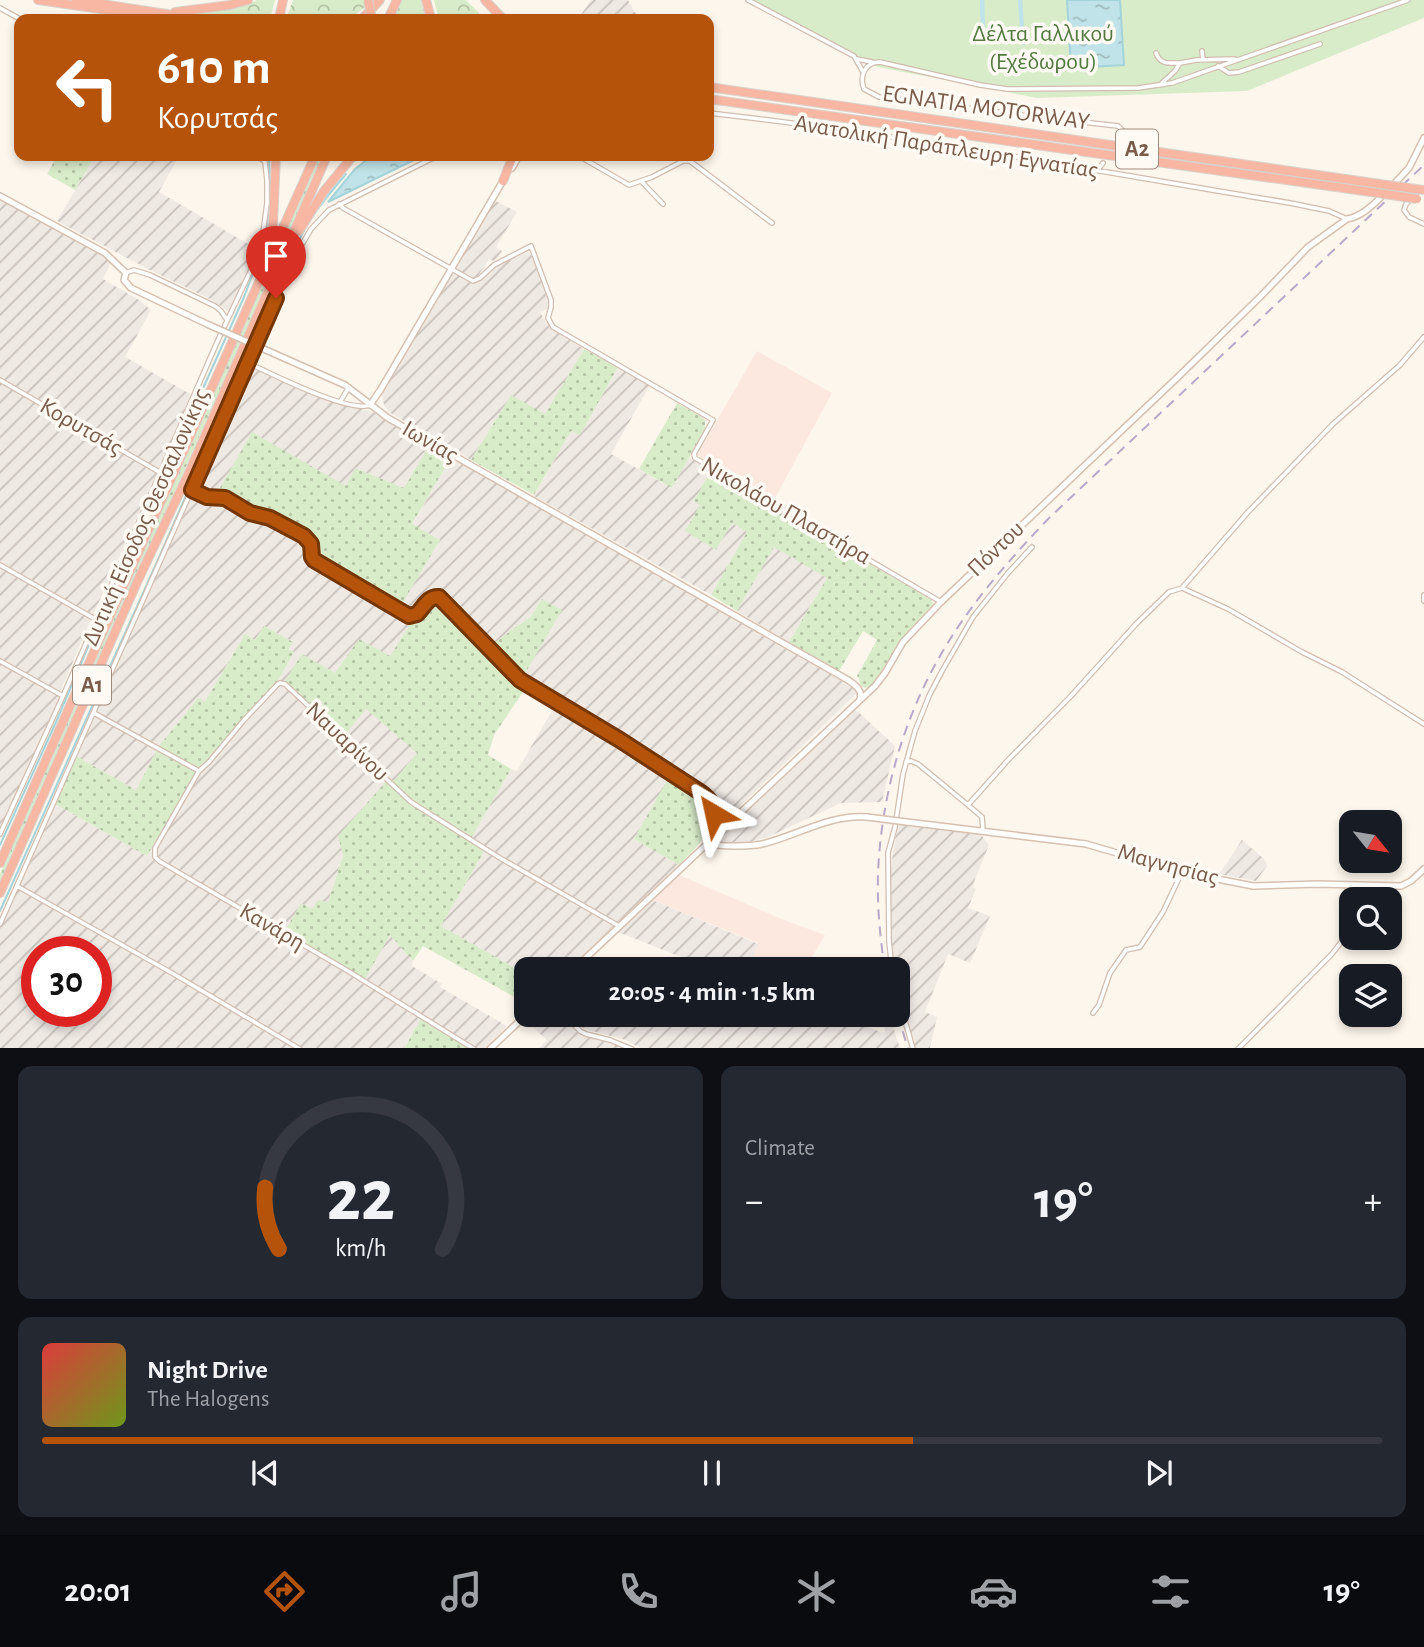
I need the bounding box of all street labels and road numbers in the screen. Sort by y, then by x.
street label: EGNATIA MOTORWAY [881,82,1091,134]
street label: Ανατολική Παράπλευρη Εγνατίας [792,111,1100,183]
road number: Α2 [1116,130,1158,168]
street label: Δυτική Είσοδος Θεσσαλονίκης [78,385,214,649]
street label: Κορυτσάς [36,394,126,460]
street label: Ιωνίας [398,417,462,467]
street label: Νικολάου Πλαστήρα [697,453,875,569]
street label: Πόντου [963,517,1029,581]
road number: Α1 [73,666,111,705]
street label: Ναυαρίνου [301,698,393,786]
street label: Μαγνησίας [1115,840,1221,890]
street label: Κανάρη [235,899,309,955]

